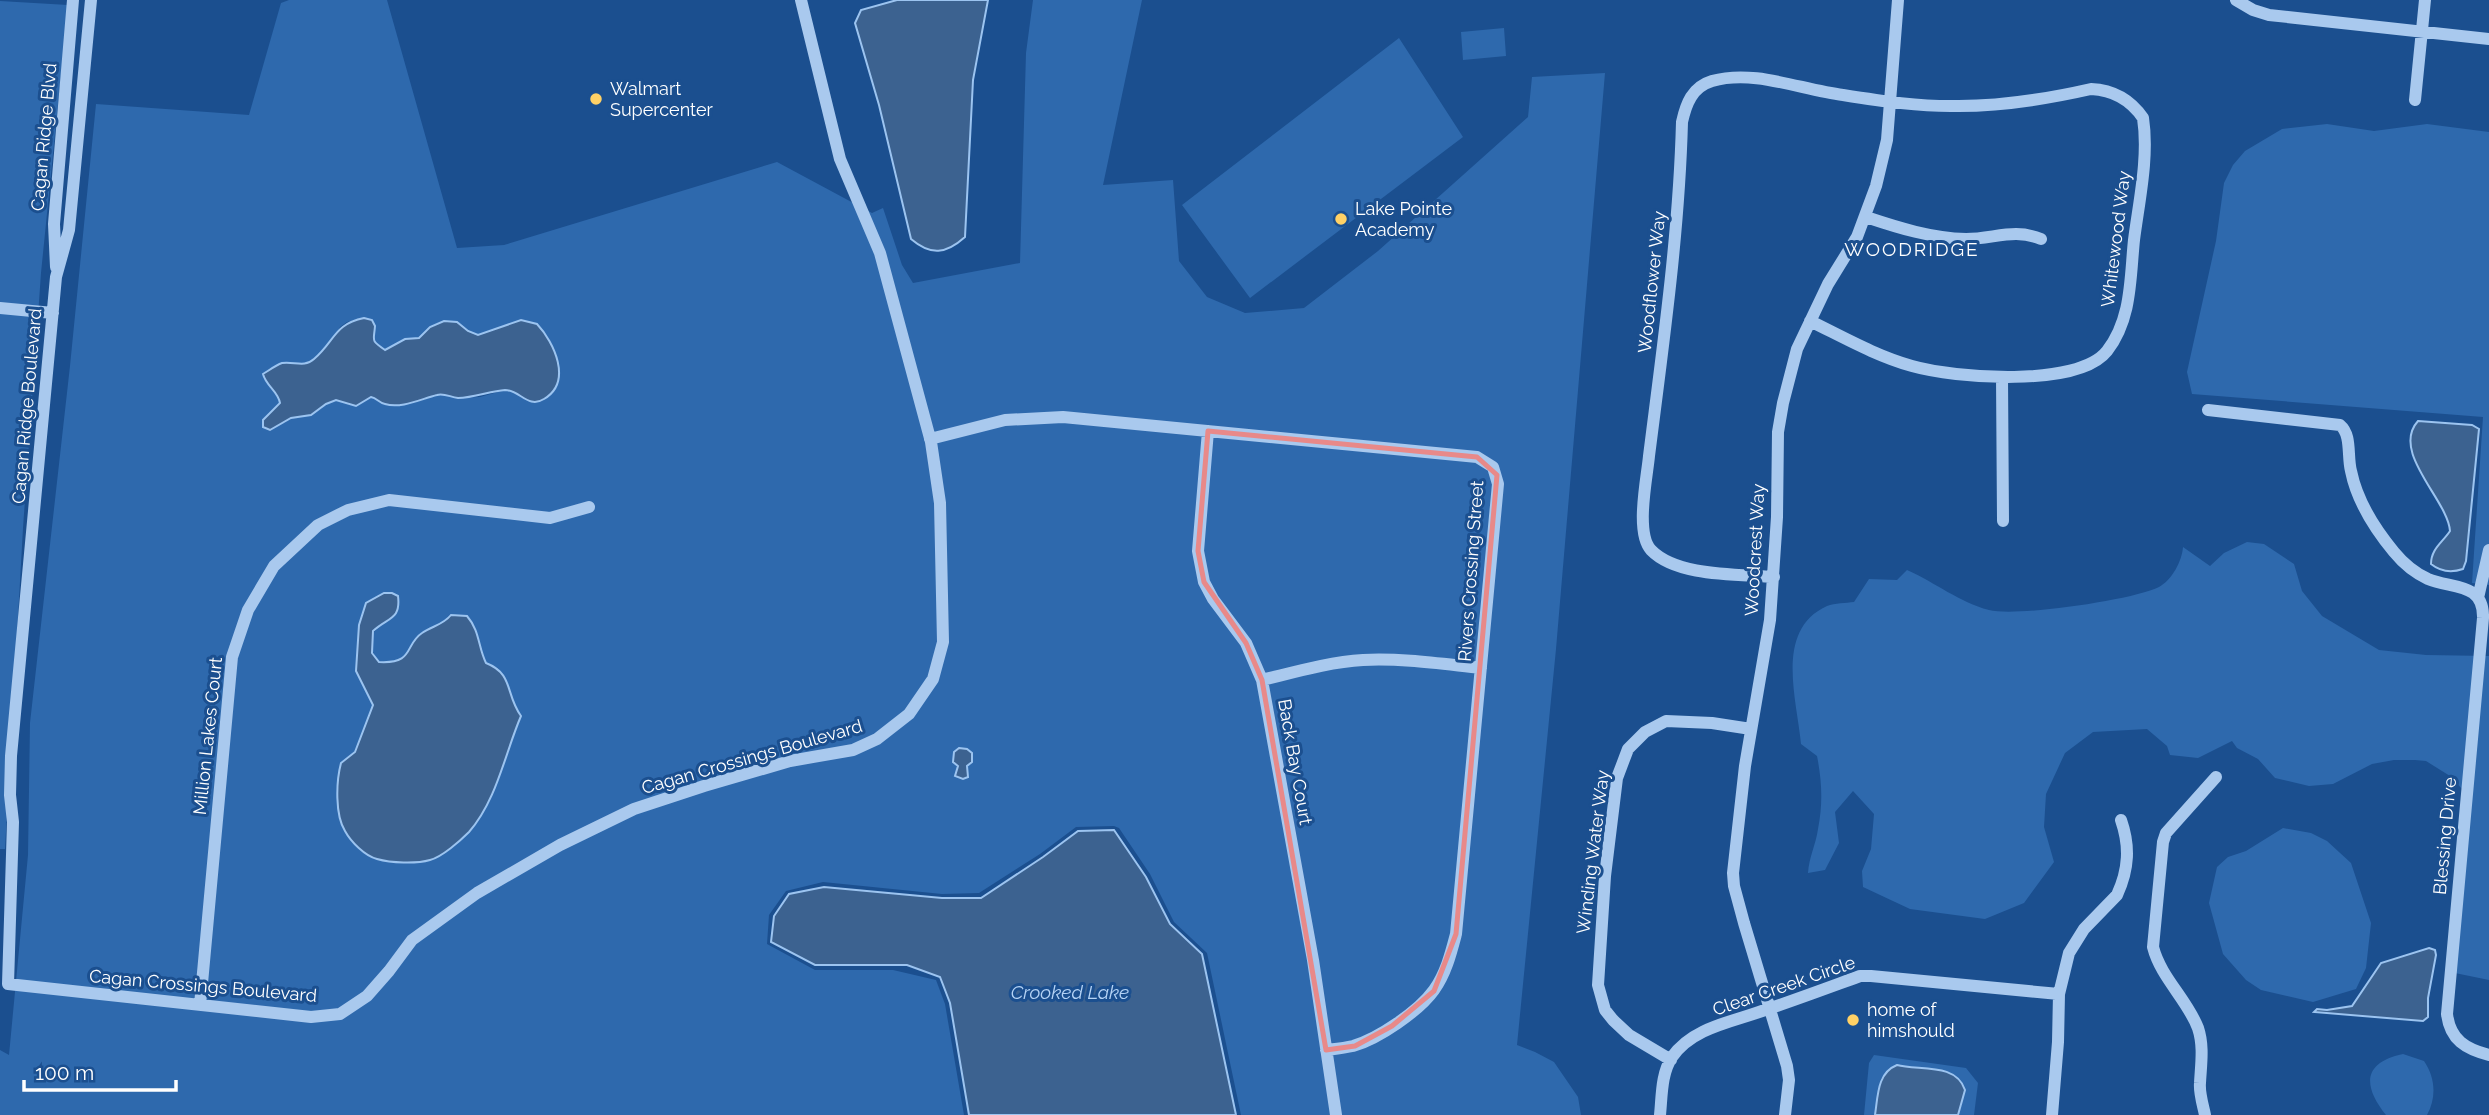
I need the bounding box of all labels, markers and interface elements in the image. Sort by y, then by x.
street label: Cagan Ridge Blvd [27,62,60,212]
place label: Walmart Supercenter [610,78,714,120]
marker: Walmart Supercenter [588,91,604,107]
street label: Whitewood Way [2097,169,2134,308]
place label: Lake Pointe Academy [1355,198,1452,240]
street label: Woodflower Way [1634,209,1669,354]
marker: Lake Pointe Academy [1333,211,1349,227]
district label: WOODRIDGE [1844,238,1980,260]
street label: Cagan Ridge Boulevard [7,307,46,505]
street label: Rivers Crossing Street [1454,480,1487,662]
street label: Woodcrest Way [1741,483,1768,617]
street label: Million Lakes Court [189,656,226,816]
street label: Back Bay Court [1274,697,1317,826]
street label: Cagan Crossings Boulevard [639,715,865,798]
street label: Winding Water Way [1572,769,1613,935]
street label: Blessing Drive [2429,776,2460,896]
street label: Clear Creek Circle [1710,951,1858,1020]
street label: Cagan Crossings Boulevard [88,965,318,1006]
water label: Crooked Lake [1011,981,1129,1003]
place label: home of himshould [1867,999,1955,1041]
marker: home of himshould [1845,1012,1861,1028]
scale bar [24,1048,177,1092]
text: 100 m [35,1060,94,1085]

